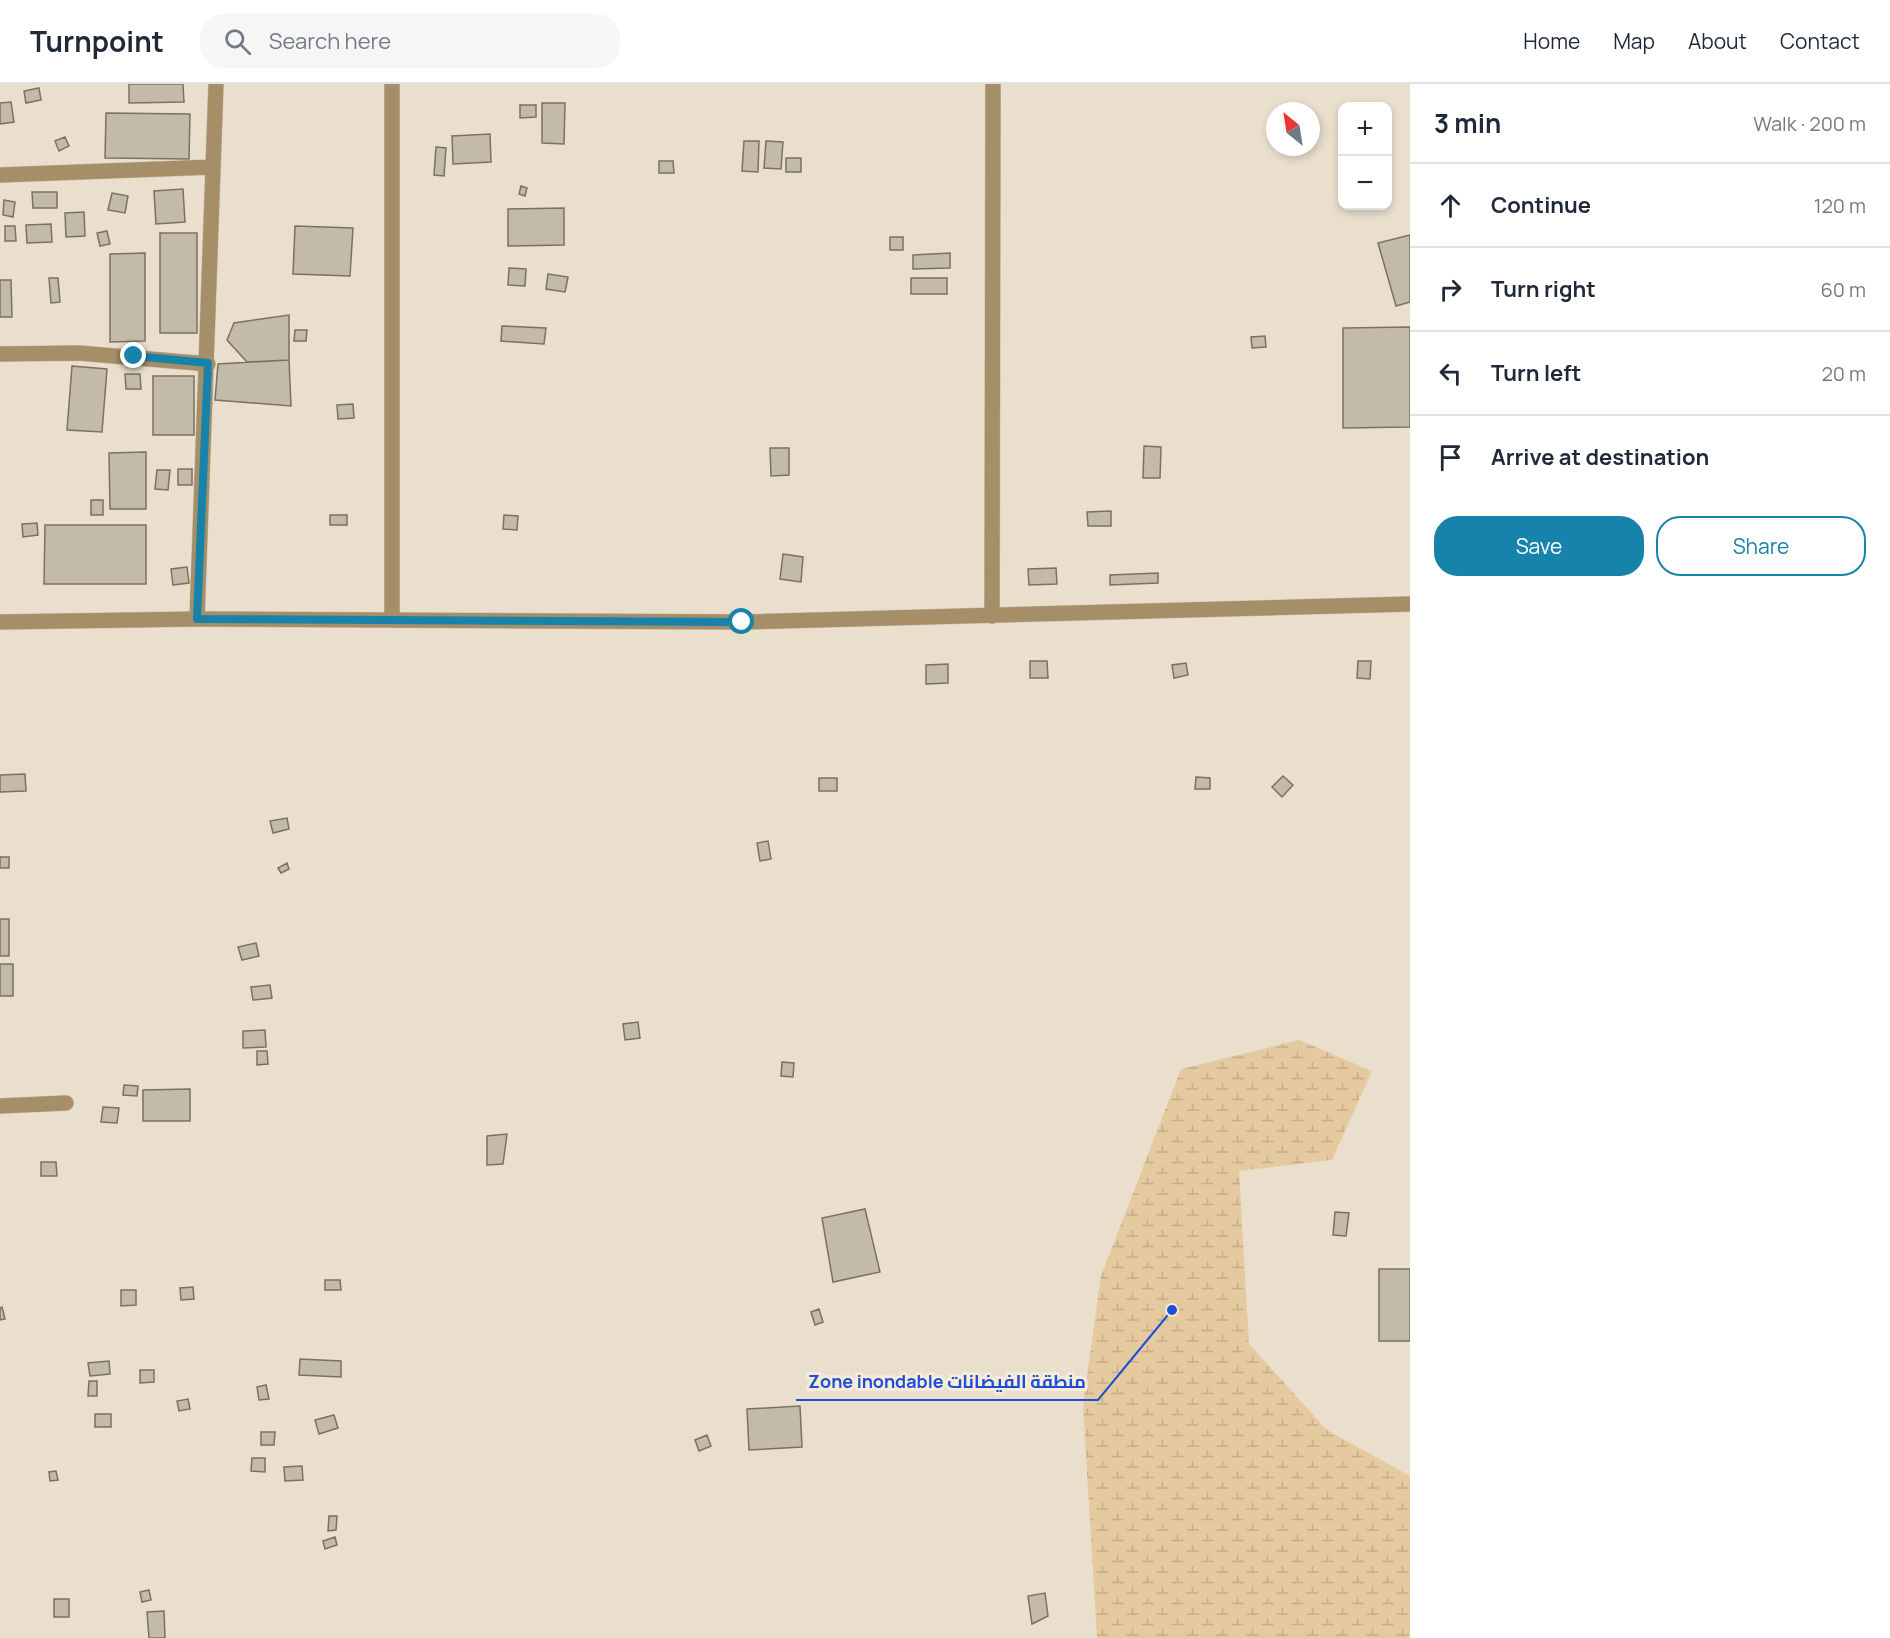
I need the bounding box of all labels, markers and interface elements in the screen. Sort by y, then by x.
search box [200,14,620,68]
text: Turnpoint [30,22,164,60]
icon: search [221,25,254,58]
text: Search here [269,26,391,56]
text: Home [1523,27,1580,55]
text: Map [1613,27,1655,55]
text: About [1688,27,1747,55]
text: Contact [1780,27,1860,55]
north arrow [1266,102,1320,156]
map controls [1338,102,1392,210]
button: + [1338,102,1392,156]
text: 3 min [1434,105,1501,141]
text: Walk · 200 m [1753,110,1866,137]
button: − [1338,156,1392,210]
icon: ahead [1434,189,1467,222]
text: Continue [1491,190,1591,220]
text: 120 m [1814,192,1866,219]
icon: right [1434,273,1467,306]
text: Turn right [1491,274,1596,304]
text: 60 m [1820,276,1866,303]
route end [120,342,146,368]
icon: left [1434,357,1467,390]
text: Turn left [1491,358,1581,388]
text: 20 m [1821,360,1866,387]
icon: arrive [1434,441,1467,474]
text: Arrive at destination [1491,442,1709,472]
button: Save [1434,516,1644,576]
button: Share [1656,516,1866,576]
route start [728,608,754,634]
callout: Zone inondable منطقة الفيضانات [796,1364,1098,1400]
text: Zone inondable منطقة الفيضانات [808,1369,1086,1393]

